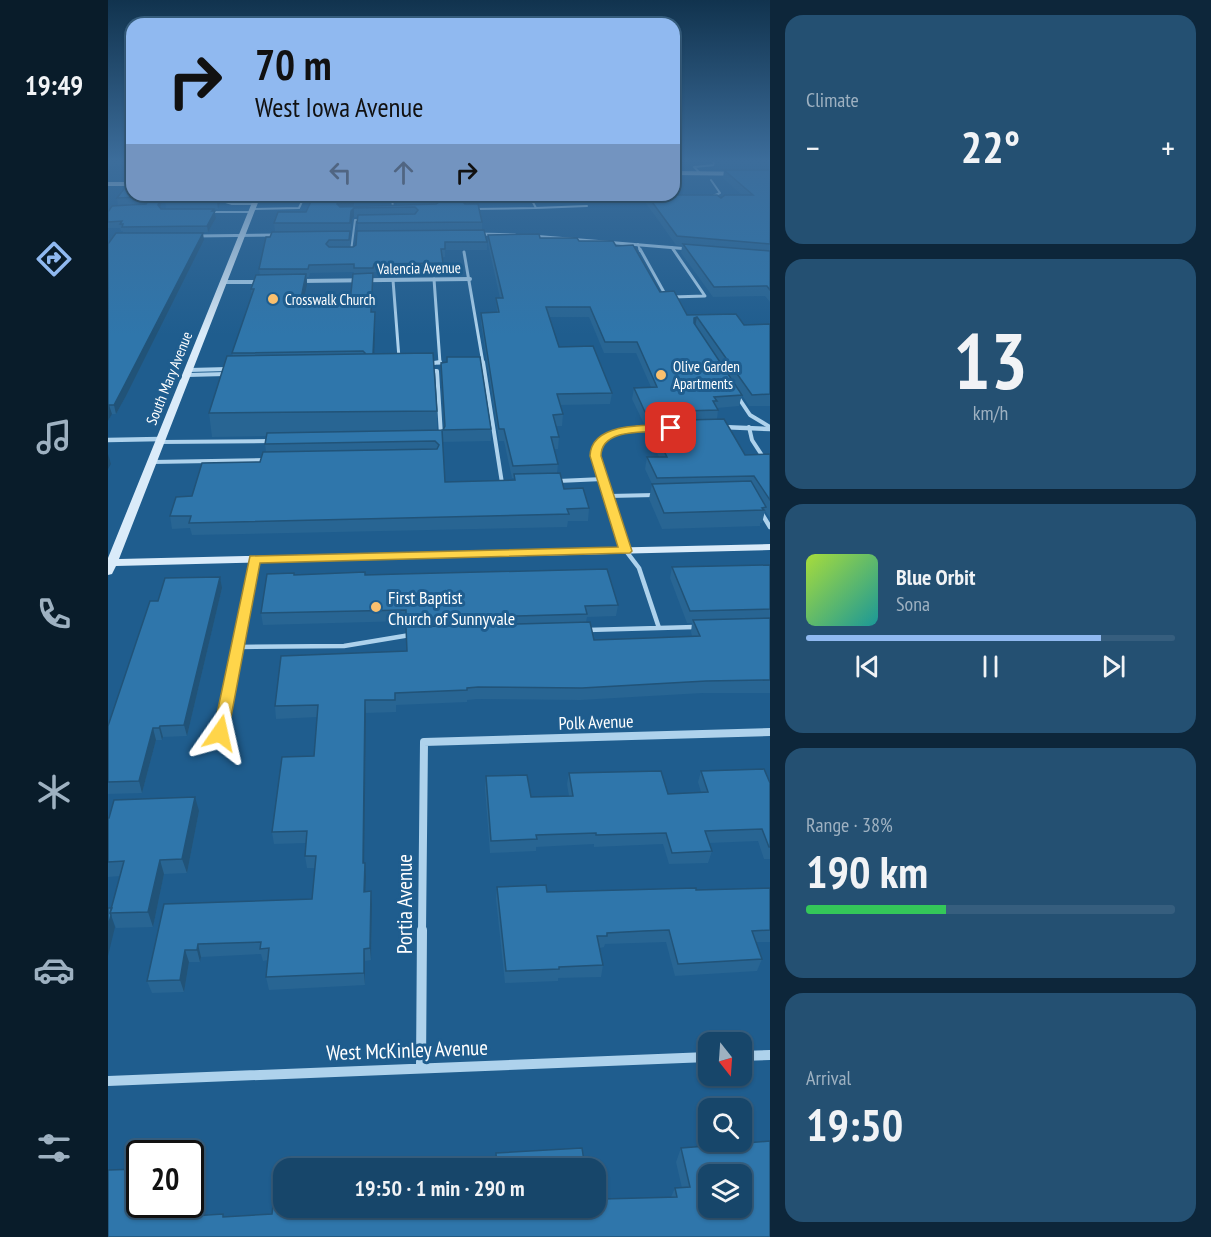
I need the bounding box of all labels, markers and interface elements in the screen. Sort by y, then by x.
text: 70 m [255,37,332,92]
icon: right [156,42,234,120]
text: 19:49 [25,68,83,102]
text: Climate [806,87,859,113]
text: West Iowa Avenue [255,90,423,124]
text: 22° [961,117,1020,175]
text: − [806,126,820,169]
text: + [1161,126,1175,169]
icon: left [324,156,357,189]
icon: ahead [387,156,420,189]
icon: right [450,156,483,189]
icon: directions [33,238,75,280]
street label: Valencia Avenue [376,258,461,278]
place label: Crosswalk Church [285,290,375,309]
marker: Crosswalk Church [266,292,280,306]
text: 13 [953,310,1028,411]
street label: South Mary Avenue [142,329,196,427]
place label: Olive Garden Apartments [673,357,740,393]
marker: Olive Garden Apartments [654,368,668,382]
text: km/h [973,400,1008,426]
pin [645,402,696,453]
icon: arrive [654,411,687,444]
icon: music [33,416,75,458]
text: Blue Orbit [896,563,975,591]
place label: First Baptist Church of Sunnyvale [388,586,515,630]
text: Sona [896,591,930,617]
icon: phone [33,593,75,635]
marker: First Baptist Church of Sunnyvale [369,600,383,614]
icon: previous [851,650,884,683]
icon: pause [974,650,1007,683]
icon: next [1097,650,1130,683]
position arrow [188,701,252,765]
street label: Polk Avenue [558,709,634,735]
icon: climate [33,771,75,813]
text: Range · 38% [806,812,893,838]
text: 190 km [806,842,928,900]
street label: Portia Avenue [391,854,418,954]
icon: car [33,949,75,991]
north arrow [698,1032,752,1086]
map controls [698,1032,752,1218]
street label: West McKinley Avenue [326,1034,488,1066]
text: Arrival [806,1065,851,1091]
text: 19:50 [806,1095,903,1153]
button: search [698,1098,752,1152]
icon: filters [33,1127,75,1169]
speed limit sign: 20 [126,1140,204,1218]
button: layers [698,1164,752,1218]
text: 19:50 · 1 min · 290 m [354,1174,525,1202]

